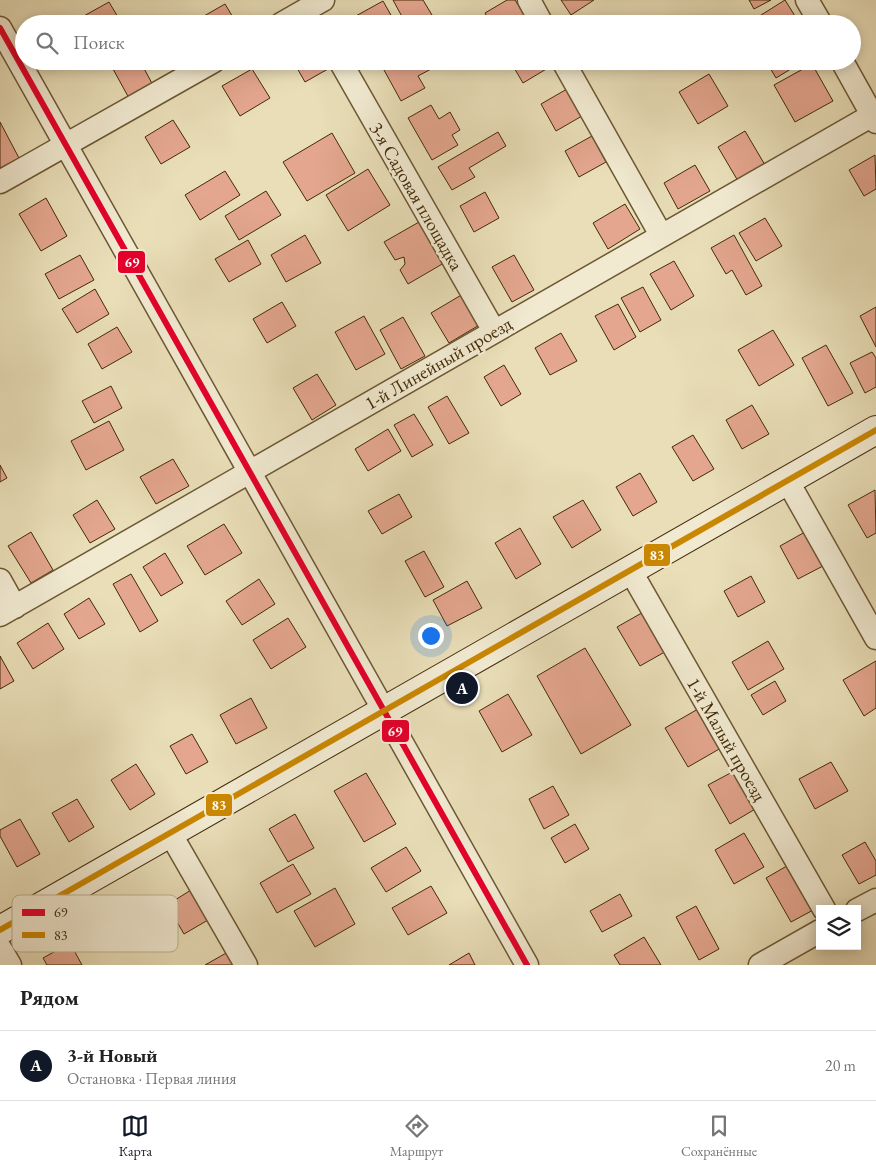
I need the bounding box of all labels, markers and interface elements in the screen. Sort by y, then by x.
search box [15,15,861,70]
icon: search [33,29,61,57]
text: Поиск [73,30,125,55]
street label: 3-я Садовая площадка [364,117,469,275]
line badge: 69 [117,250,146,274]
text: 69 [125,253,140,271]
street label: 1-й Линейный проезд [360,311,517,416]
line badge: 83 [643,543,671,567]
text: 83 [650,546,664,564]
your location [418,623,444,649]
pin: A [446,669,478,707]
street label: 1-й Малый проезд [681,673,772,806]
line badge: 69 [381,719,410,743]
text: 69 [388,722,403,740]
line badge: 83 [205,793,233,817]
text: 83 [212,796,226,814]
legend [12,895,178,952]
text: 69 [54,903,68,921]
map controls [816,905,861,950]
button: layers [816,905,861,950]
text: 83 [54,926,68,944]
text: Рядом [20,984,79,1011]
text: 3-й Новый [67,1043,157,1068]
text: A [30,1055,42,1076]
text: 20 m [825,1055,856,1076]
text: Остановка · Первая линия [67,1068,237,1089]
tab: Карта [119,1112,152,1160]
tab: Маршрут [390,1112,443,1160]
tab: Сохранённые [681,1112,757,1160]

